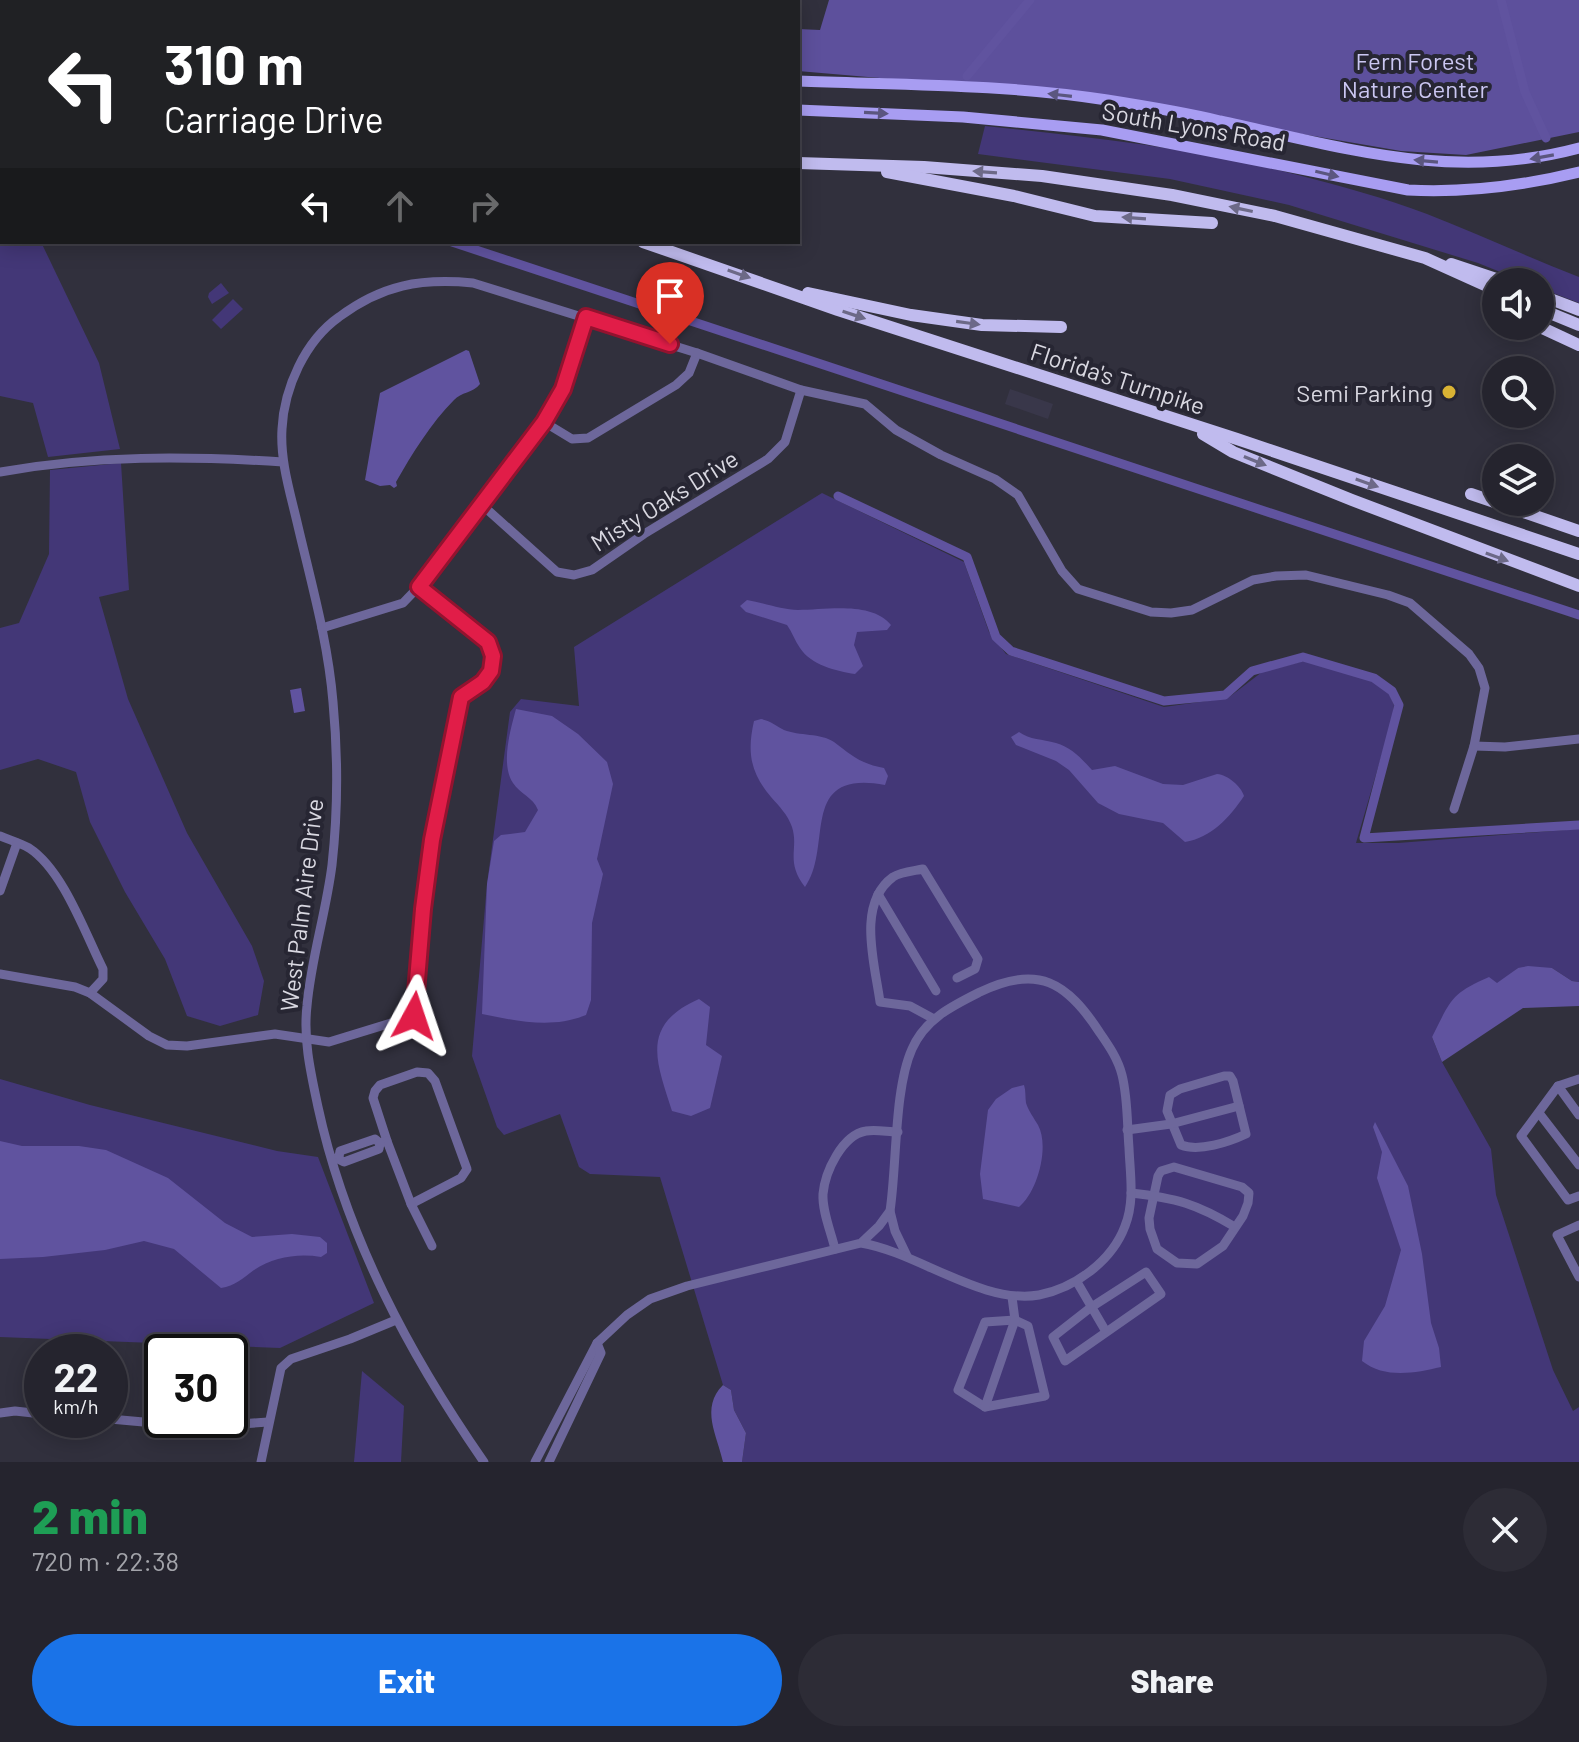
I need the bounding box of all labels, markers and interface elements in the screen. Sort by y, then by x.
text: 310 m [164,29,304,96]
icon: left [32,32,136,136]
park label: Fern Forest Nature Center [1342,46,1488,103]
one-way arrow [1047,88,1072,101]
street label: South Lyons Road [1100,96,1288,156]
text: Carriage Drive [164,97,384,140]
one-way arrow [864,107,889,120]
one-way arrow [1529,151,1554,163]
one-way arrow [1413,155,1438,168]
one-way arrow [972,165,997,178]
one-way arrow [1315,168,1340,181]
icon: left [294,184,338,228]
icon: ahead [378,184,422,228]
icon: right [462,184,506,228]
one-way arrow [1229,202,1254,215]
one-way arrow [1121,211,1146,224]
pin [636,262,704,344]
map controls [1482,268,1554,516]
button: sound [1482,268,1554,340]
one-way arrow [727,269,751,281]
icon: arrive [648,274,692,318]
one-way arrow [842,310,866,322]
one-way arrow [955,317,980,330]
street label: Florida's Turnpike [1027,336,1209,420]
button: search [1482,356,1554,428]
place label: Semi Parking [1296,378,1433,407]
marker: Semi Parking [1440,383,1458,401]
street label: Misty Oaks Drive [585,443,743,557]
button: layers [1482,444,1554,516]
one-way arrow [1243,454,1267,467]
one-way arrow [1356,477,1380,489]
one-way arrow [1485,551,1509,563]
street label: West Palm Aire Drive [274,797,328,1013]
position arrow [372,974,456,1058]
speed limit sign: 30 [144,1334,248,1438]
text: 22 [54,1352,98,1400]
text: km/h [53,1394,99,1418]
text: 2 min [32,1486,148,1544]
button: close [1463,1488,1547,1572]
text: 720 m · 22:38 [32,1545,179,1576]
button: Exit [32,1634,782,1726]
button: Share [798,1634,1547,1726]

